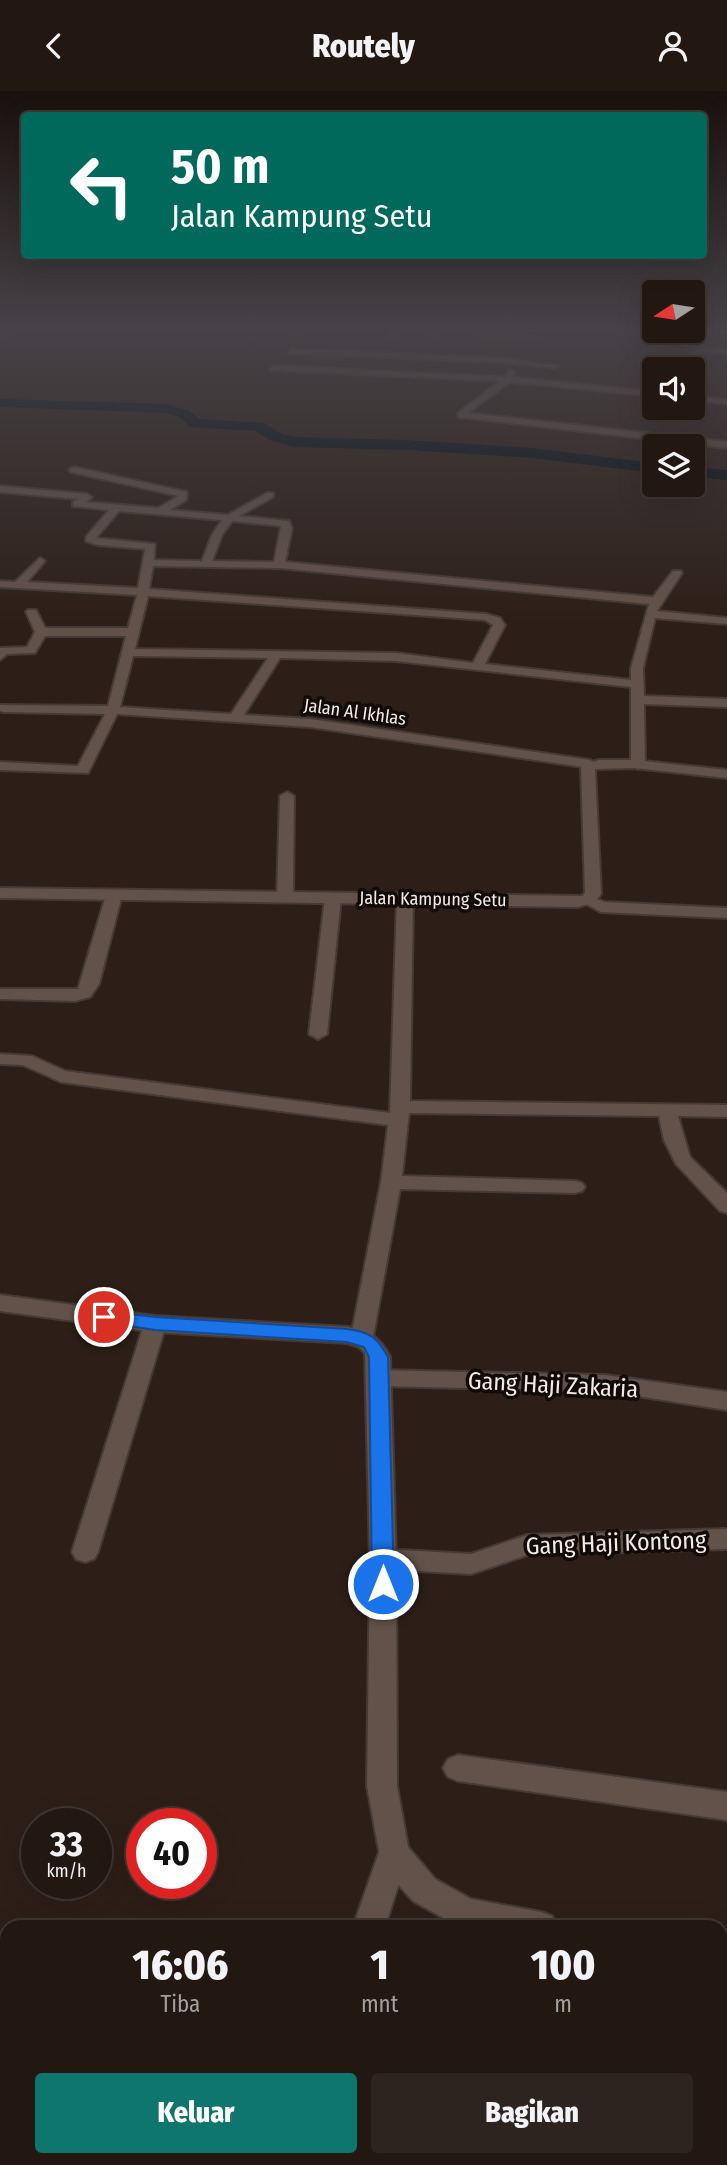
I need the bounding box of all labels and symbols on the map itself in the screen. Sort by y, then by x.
north arrow [642,280,705,343]
street label: Jalan Al Ikhlas [303,694,408,730]
street label: Jalan Kampung Setu [359,887,507,911]
pin [74,1287,134,1347]
street label: Gang Haji Zakaria [467,1367,639,1403]
street label: Gang Haji Kontong [525,1526,707,1560]
position arrow [346,1547,420,1621]
speed limit sign: 40 [126,1808,217,1899]

